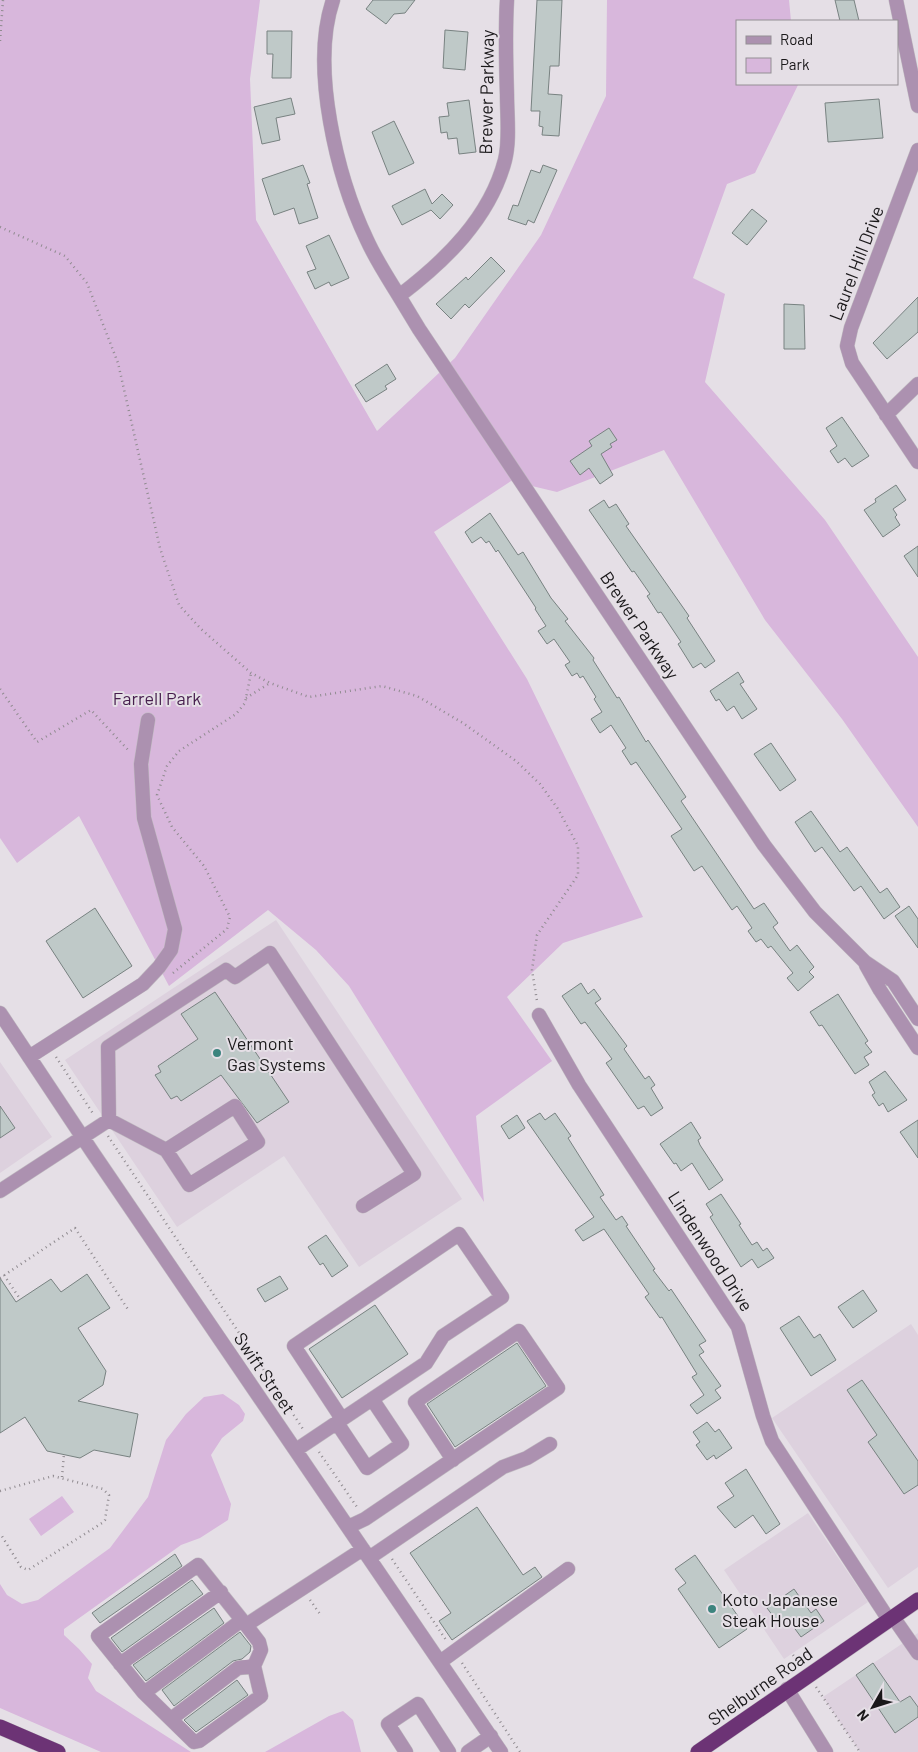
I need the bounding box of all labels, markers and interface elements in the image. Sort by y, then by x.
legend [736,20,898,85]
street label: Brewer Parkway [474,29,498,155]
text: Road [780,30,813,48]
text: Park [780,55,810,73]
street label: Laurel Hill Drive [824,202,888,324]
street label: Brewer Parkway [596,567,684,683]
park label: Farrell Park [113,687,201,709]
place label: Vermont Gas Systems [227,1032,326,1075]
marker: Vermont Gas Systems [211,1047,223,1059]
street label: Lindenwood Drive [664,1187,758,1315]
street label: Swift Street [230,1328,300,1418]
place label: Koto Japanese Steak House [722,1588,838,1631]
marker: Koto Japanese Steak House [706,1603,718,1615]
street label: Shelburne Road [704,1642,816,1730]
north arrow [848,1682,898,1732]
text: N [853,1707,872,1724]

